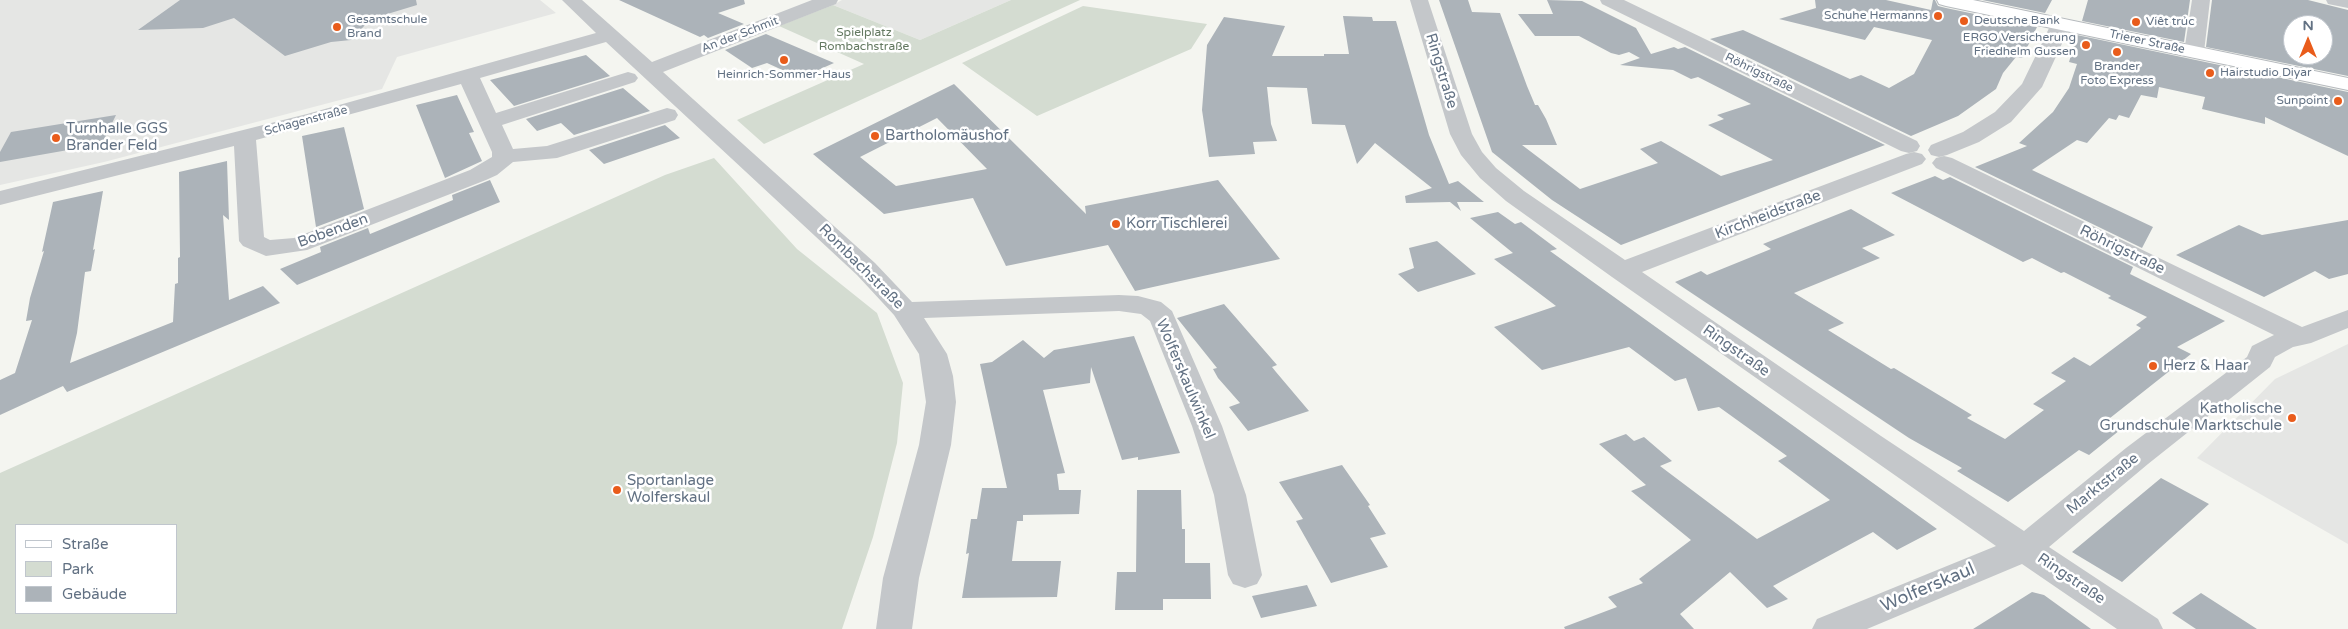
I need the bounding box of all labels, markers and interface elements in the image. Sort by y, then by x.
place label: Schuhe Hermanns [1824,9,1928,23]
marker: Schuhe Hermanns [1932,10,1944,22]
place label: Gesamtschule Brand [347,13,427,41]
street label: An der Schmit [700,14,780,56]
place label: Deutsche Bank [1974,14,2060,28]
marker: Deutsche Bank [1958,15,1970,27]
place label: Viêt trúc [2146,15,2195,29]
north arrow [2283,15,2333,65]
marker: Viêt trúc [2130,16,2142,28]
text: N [2302,17,2314,34]
marker: Gesamtschule Brand [331,21,343,33]
park label: Spielplatz Rombachstraße [819,26,909,54]
street label: Trierer Straße [2108,27,2186,57]
street label: Ringstraße [1421,31,1461,111]
place label: ERGO Versicherung Friedhelm Gussen [1963,31,2076,59]
marker: ERGO Versicherung Friedhelm Gussen [2080,39,2092,51]
marker: Brander Foto Express [2111,46,2123,58]
street label: Röhrigstraße [1723,50,1795,96]
marker: Heinrich-Sommer-Haus [778,54,790,66]
place label: Brander Foto Express [2080,60,2154,88]
place label: Hairstudio Diyar [2220,66,2312,80]
marker: Hairstudio Diyar [2204,67,2216,79]
place label: Heinrich-Sommer-Haus [717,68,851,82]
place label: Sunpoint [2276,94,2328,108]
marker: Sunpoint [2332,95,2344,107]
street label: Schagenstraße [263,103,349,139]
place label: Turnhalle GGS Brander Feld [66,120,168,155]
place label: Bartholomäushof [885,127,1009,145]
marker: Bartholomäushof [869,130,881,142]
marker: Turnhalle GGS Brander Feld [50,132,62,144]
street label: Kirchheidstraße [1713,187,1823,243]
street label: Bobenden [295,210,371,252]
place label: Korr Tischlerei [1126,215,1228,233]
marker: Korr Tischlerei [1110,218,1122,230]
street label: Rombachstraße [815,221,907,313]
street label: Röhrigstraße [2076,222,2168,278]
street label: Wolferskaulwinkel [1152,316,1218,442]
street label: Ringstraße [1699,321,1773,381]
place label: Herz & Haar [2163,357,2249,375]
marker: Herz & Haar [2147,360,2159,372]
place label: Katholische Grundschule Marktschule [2099,400,2282,435]
marker: Katholische Grundschule Marktschule [2286,412,2298,424]
street label: Marktstraße [2063,450,2143,518]
place label: Sportanlage Wolferskaul [627,472,714,507]
marker: Sportanlage Wolferskaul [611,484,623,496]
legend [15,524,178,614]
text: Straße [62,535,108,553]
street label: Ringstraße [2034,550,2108,608]
street label: Wolferskaul [1878,559,1978,617]
text: Park [62,560,94,578]
text: Gebäude [62,585,127,603]

